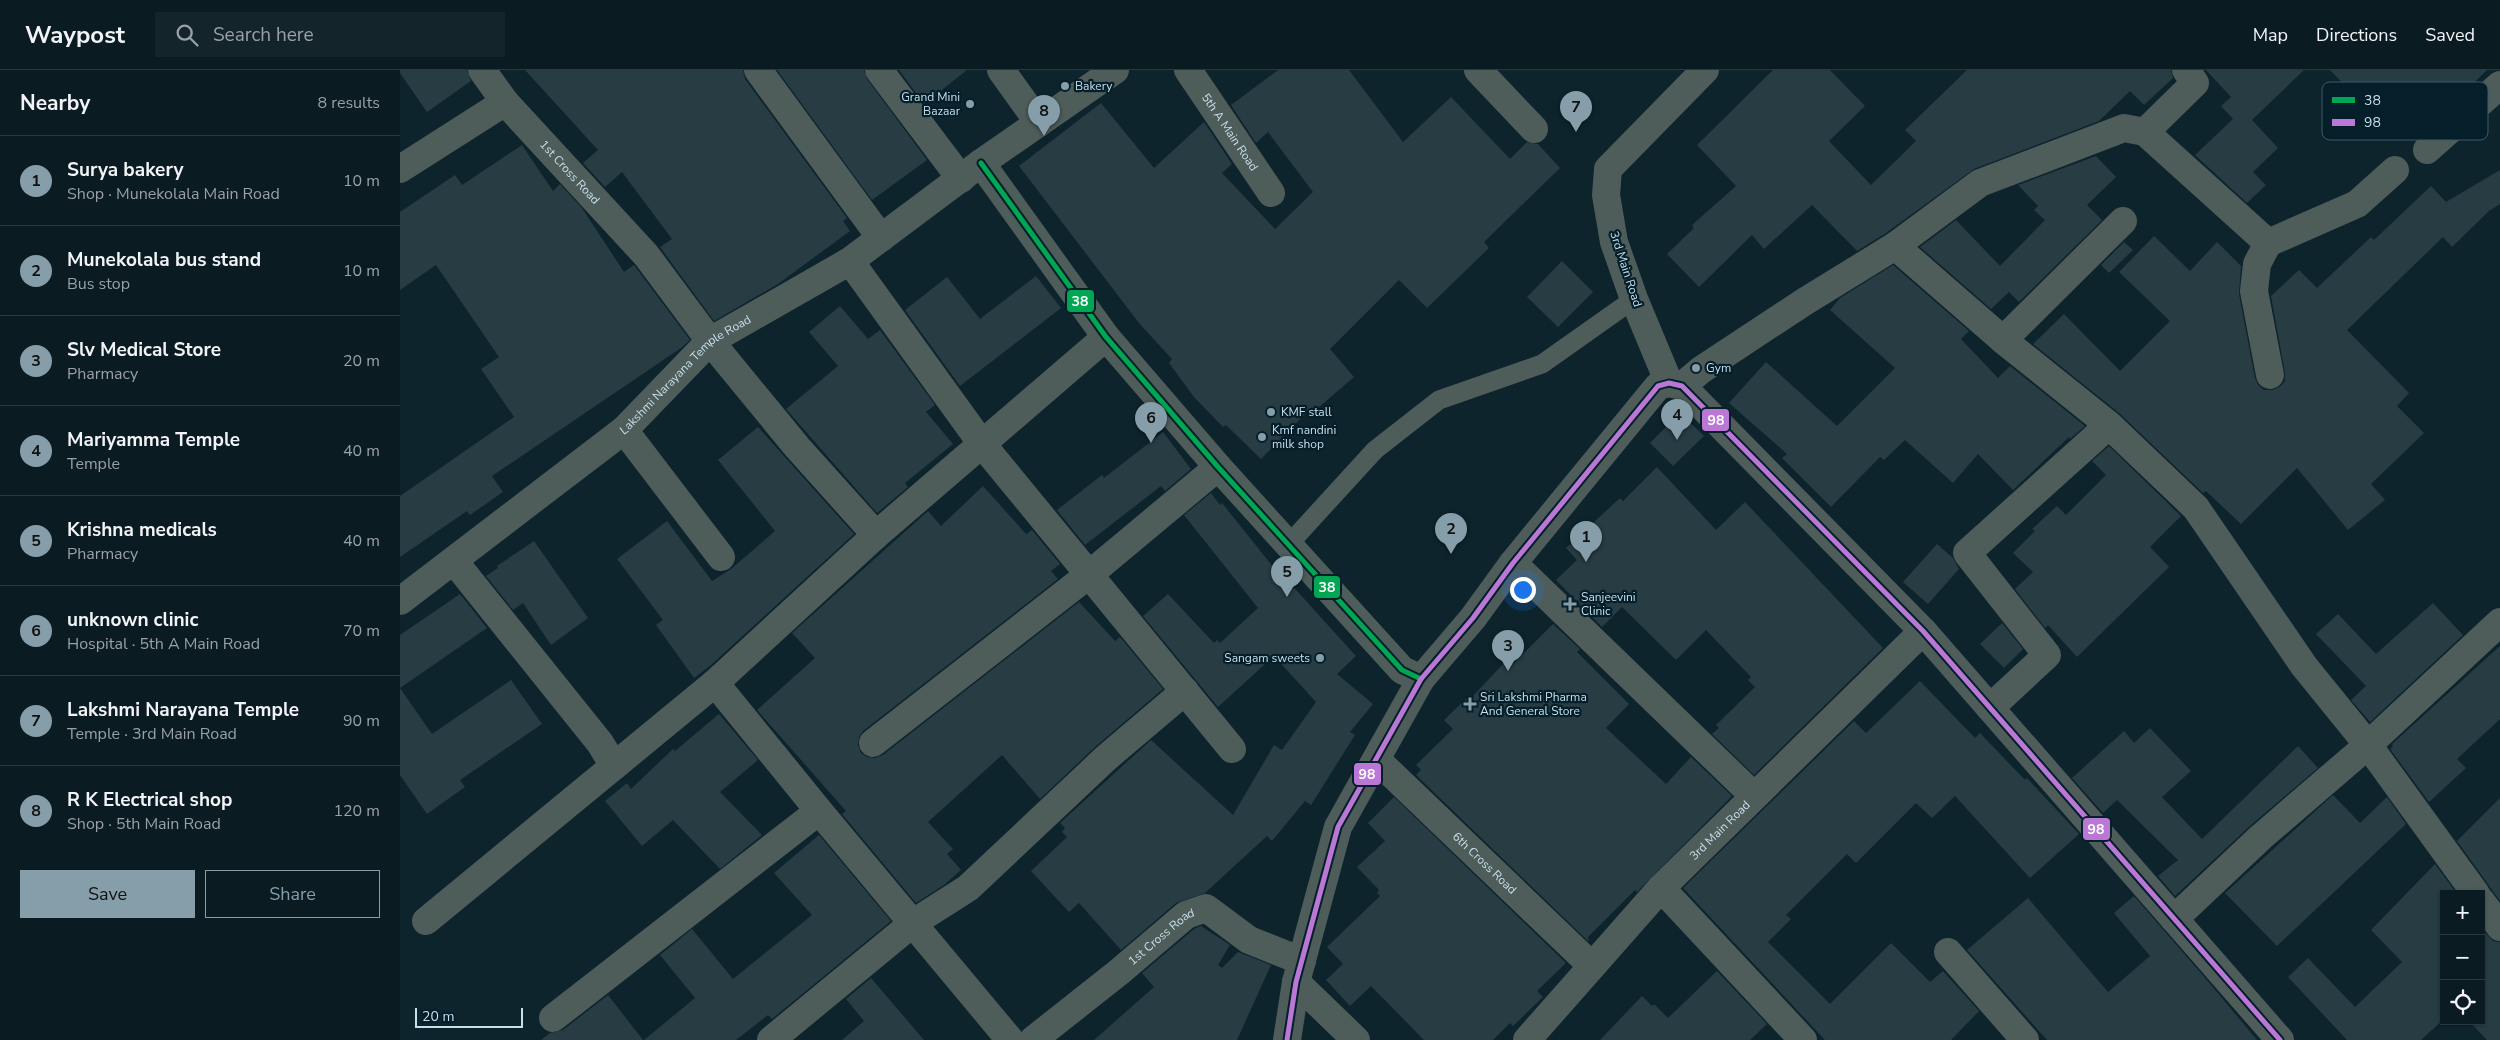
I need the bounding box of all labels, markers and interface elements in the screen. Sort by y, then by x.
search box [155,12,505,57]
text: Waypost [25,19,125,51]
icon: search [173,21,201,49]
text: Search here [213,22,314,48]
text: Map [2253,23,2288,47]
text: Directions [2316,23,2397,47]
text: Saved [2425,23,2475,47]
place label: Bakery [1075,78,1113,94]
marker: Bakery [1059,80,1071,92]
legend [2322,82,2488,140]
text: Nearby [20,89,90,117]
place label: Grand Mini Bazaar [901,89,961,119]
street label: 5th A Main Road [1198,90,1262,174]
pin: 7 [1560,91,1592,132]
text: 38 [2364,91,2381,110]
text: 8 results [318,92,380,114]
pin: 8 [1028,95,1060,136]
marker: Grand Mini Bazaar [964,98,976,110]
text: 98 [2364,113,2381,132]
street label: 1st Cross Road [536,137,603,208]
text: Surya bakery [67,157,183,183]
text: 1 [31,170,41,192]
text: 10 m [343,170,380,192]
text: Shop · Munekolala Main Road [67,183,280,205]
street label: 3rd Main Road [1606,229,1646,309]
text: Munekolala bus stand [67,247,261,273]
text: 2 [31,260,41,282]
text: 10 m [343,260,380,282]
text: Bus stop [67,273,130,295]
line badge: 38 [1066,289,1095,313]
text: 38 [1072,292,1088,311]
street label: Lakshmi Narayana Temple Road [616,311,754,438]
text: Slv Medical Store [67,337,221,363]
text: 3 [31,350,41,372]
text: 20 m [343,350,380,372]
place label: Gym [1706,360,1731,376]
marker: Gym [1690,362,1702,374]
text: Pharmacy [67,363,138,385]
pin: 4 [1661,399,1693,440]
pin: 6 [1135,402,1167,443]
place label: KMF stall [1281,404,1332,420]
marker: KMF stall [1265,406,1277,418]
line badge: 98 [1701,408,1730,432]
text: 98 [1708,411,1724,430]
place label: Kmf nandini milk shop [1272,422,1336,452]
text: Mariyamma Temple [67,427,240,453]
marker: Kmf nandini milk shop [1256,431,1268,443]
text: 4 [31,440,41,462]
text: 40 m [343,440,380,462]
text: Temple [67,453,120,475]
pin: 2 [1435,513,1467,554]
text: Krishna medicals [67,517,217,543]
pin: 1 [1570,521,1602,562]
text: 5 [31,530,41,552]
text: 40 m [343,530,380,552]
text: Pharmacy [67,543,138,565]
pin: 5 [1271,556,1303,597]
line badge: 38 [1313,575,1341,599]
your location [1510,577,1536,603]
text: 38 [1319,578,1335,597]
place label: Sanjeevini Clinic [1581,589,1636,619]
marker: Sanjeevini Clinic [1563,597,1577,611]
text: unknown clinic [67,607,198,633]
text: 6 [31,620,41,642]
text: 70 m [343,620,380,642]
pin: 3 [1492,630,1524,671]
text: Hospital · 5th A Main Road [67,633,260,655]
place label: Sangam sweets [1224,650,1310,666]
marker: Sangam sweets [1314,652,1326,664]
place label: Sri Lakshmi Pharma And General Store [1480,689,1587,719]
text: Lakshmi Narayana Temple [67,697,299,723]
marker: Sri Lakshmi Pharma And General Store [1464,698,1476,710]
text: 7 [31,710,41,732]
text: 90 m [343,710,380,732]
text: Temple · 3rd Main Road [67,723,237,745]
line badge: 98 [1353,762,1382,786]
text: 98 [1359,765,1375,784]
text: R K Electrical shop [67,787,232,813]
street label: 3rd Main Road [1686,797,1754,864]
text: 8 [31,800,41,822]
text: 120 m [333,800,380,822]
text: Shop · 5th Main Road [67,813,221,835]
line badge: 98 [2082,817,2111,841]
text: 98 [2088,820,2104,839]
street label: 6th Cross Road [1449,829,1520,898]
button: Save [20,870,195,918]
button: Share [205,870,380,918]
map controls [2440,890,2485,1025]
button: + [2440,890,2485,935]
street label: 1st Cross Road [1125,905,1196,969]
button: − [2440,935,2485,980]
button: locate [2440,980,2485,1025]
scale bar [415,1005,522,1028]
text: 20 m [422,1007,454,1026]

